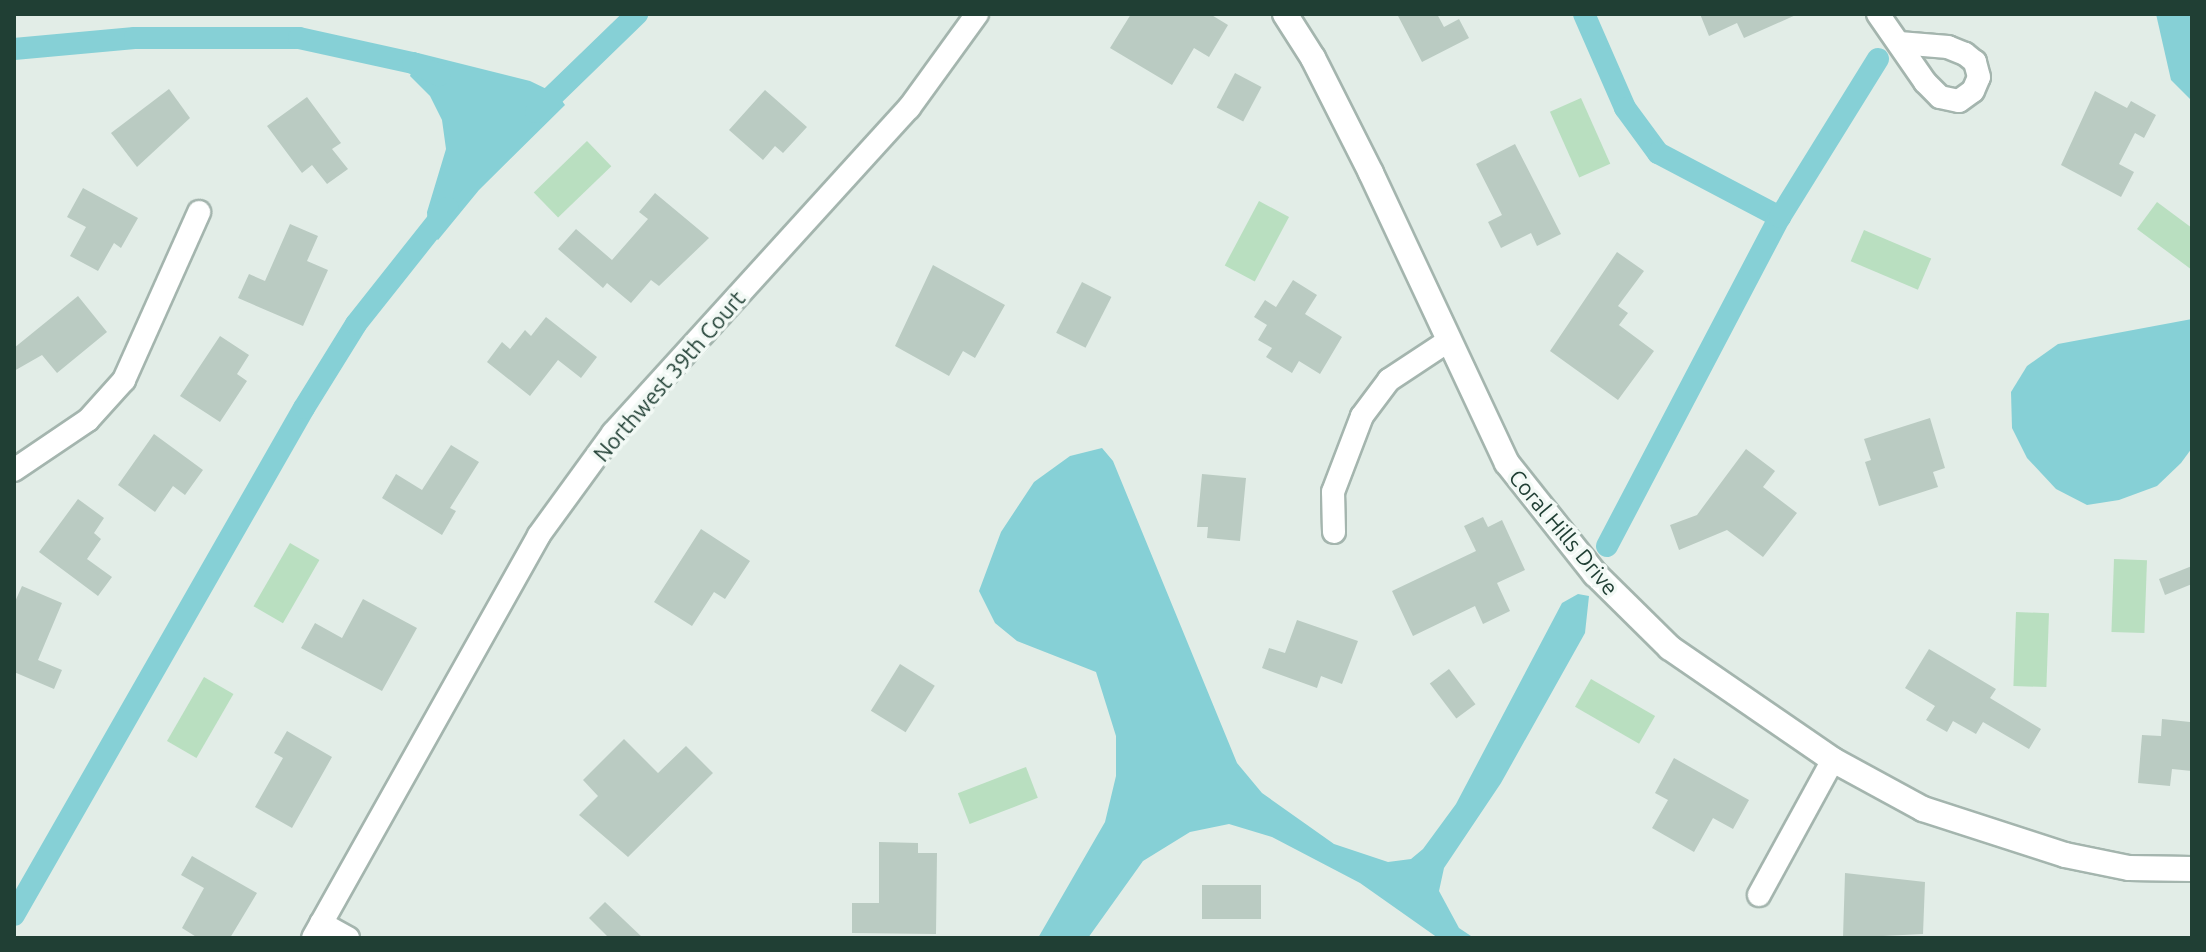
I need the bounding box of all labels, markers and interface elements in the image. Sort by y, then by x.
street label: Northwest 39th Court [588,285,750,467]
street label: Coral Hills Drive [1504,464,1624,600]

